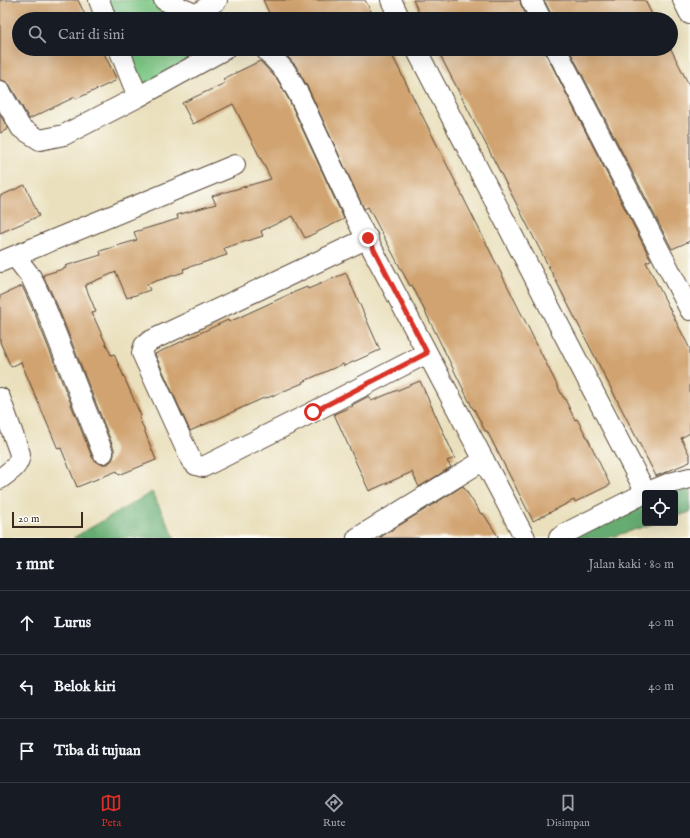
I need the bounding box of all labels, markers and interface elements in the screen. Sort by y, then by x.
search box [12,12,678,56]
icon: search [26,23,48,45]
text: Cari di sini [58,25,125,44]
route end [359,229,377,247]
route start [304,403,322,421]
map controls [642,490,678,526]
button: locate [642,490,678,526]
scale bar [12,510,83,529]
text: 20 m [18,512,39,526]
text: 1 mnt [16,554,54,575]
text: Jalan kaki · 80 m [589,556,674,573]
icon: ahead [16,612,38,634]
text: Lurus [54,613,91,632]
text: 40 m [648,614,674,631]
icon: left [16,676,38,698]
text: Belok kiri [54,677,116,696]
text: 40 m [648,678,674,695]
icon: arrive [16,740,38,762]
text: Tiba di tujuan [54,741,141,760]
tab: Peta [100,792,122,830]
tab: Rute [323,792,346,830]
tab: Disimpan [546,792,590,830]

